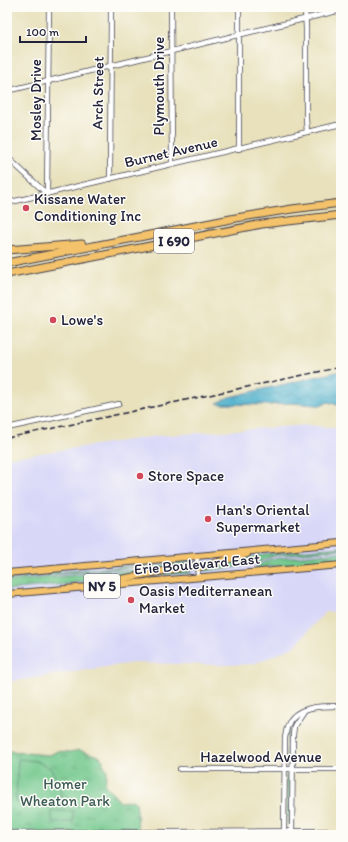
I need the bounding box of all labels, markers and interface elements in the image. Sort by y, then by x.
scale bar [20,18,86,44]
text: 100 m [26,25,59,39]
street label: Plymouth Drive [150,37,168,135]
street label: Arch Street [88,56,108,130]
street label: Mosley Drive [27,59,45,141]
street label: Burnet Avenue [123,133,219,171]
place label: Kissane Water Conditioning Inc [34,190,141,225]
marker: Kissane Water Conditioning Inc [21,203,31,213]
road number: I 690 [154,229,194,253]
place label: Lowe's [61,311,103,329]
marker: Lowe's [48,315,58,325]
place label: Store Space [148,467,224,485]
marker: Store Space [135,471,145,481]
place label: Han's Oriental Supermarket [216,501,310,536]
marker: Han's Oriental Supermarket [203,514,213,524]
street label: Erie Boulevard East [133,550,261,578]
road number: NY 5 [84,574,120,598]
place label: Oasis Mediterranean Market [139,582,272,617]
marker: Oasis Mediterranean Market [126,595,136,605]
street label: Hazelwood Avenue [200,748,322,766]
park label: Homer Wheaton Park [20,775,110,810]

